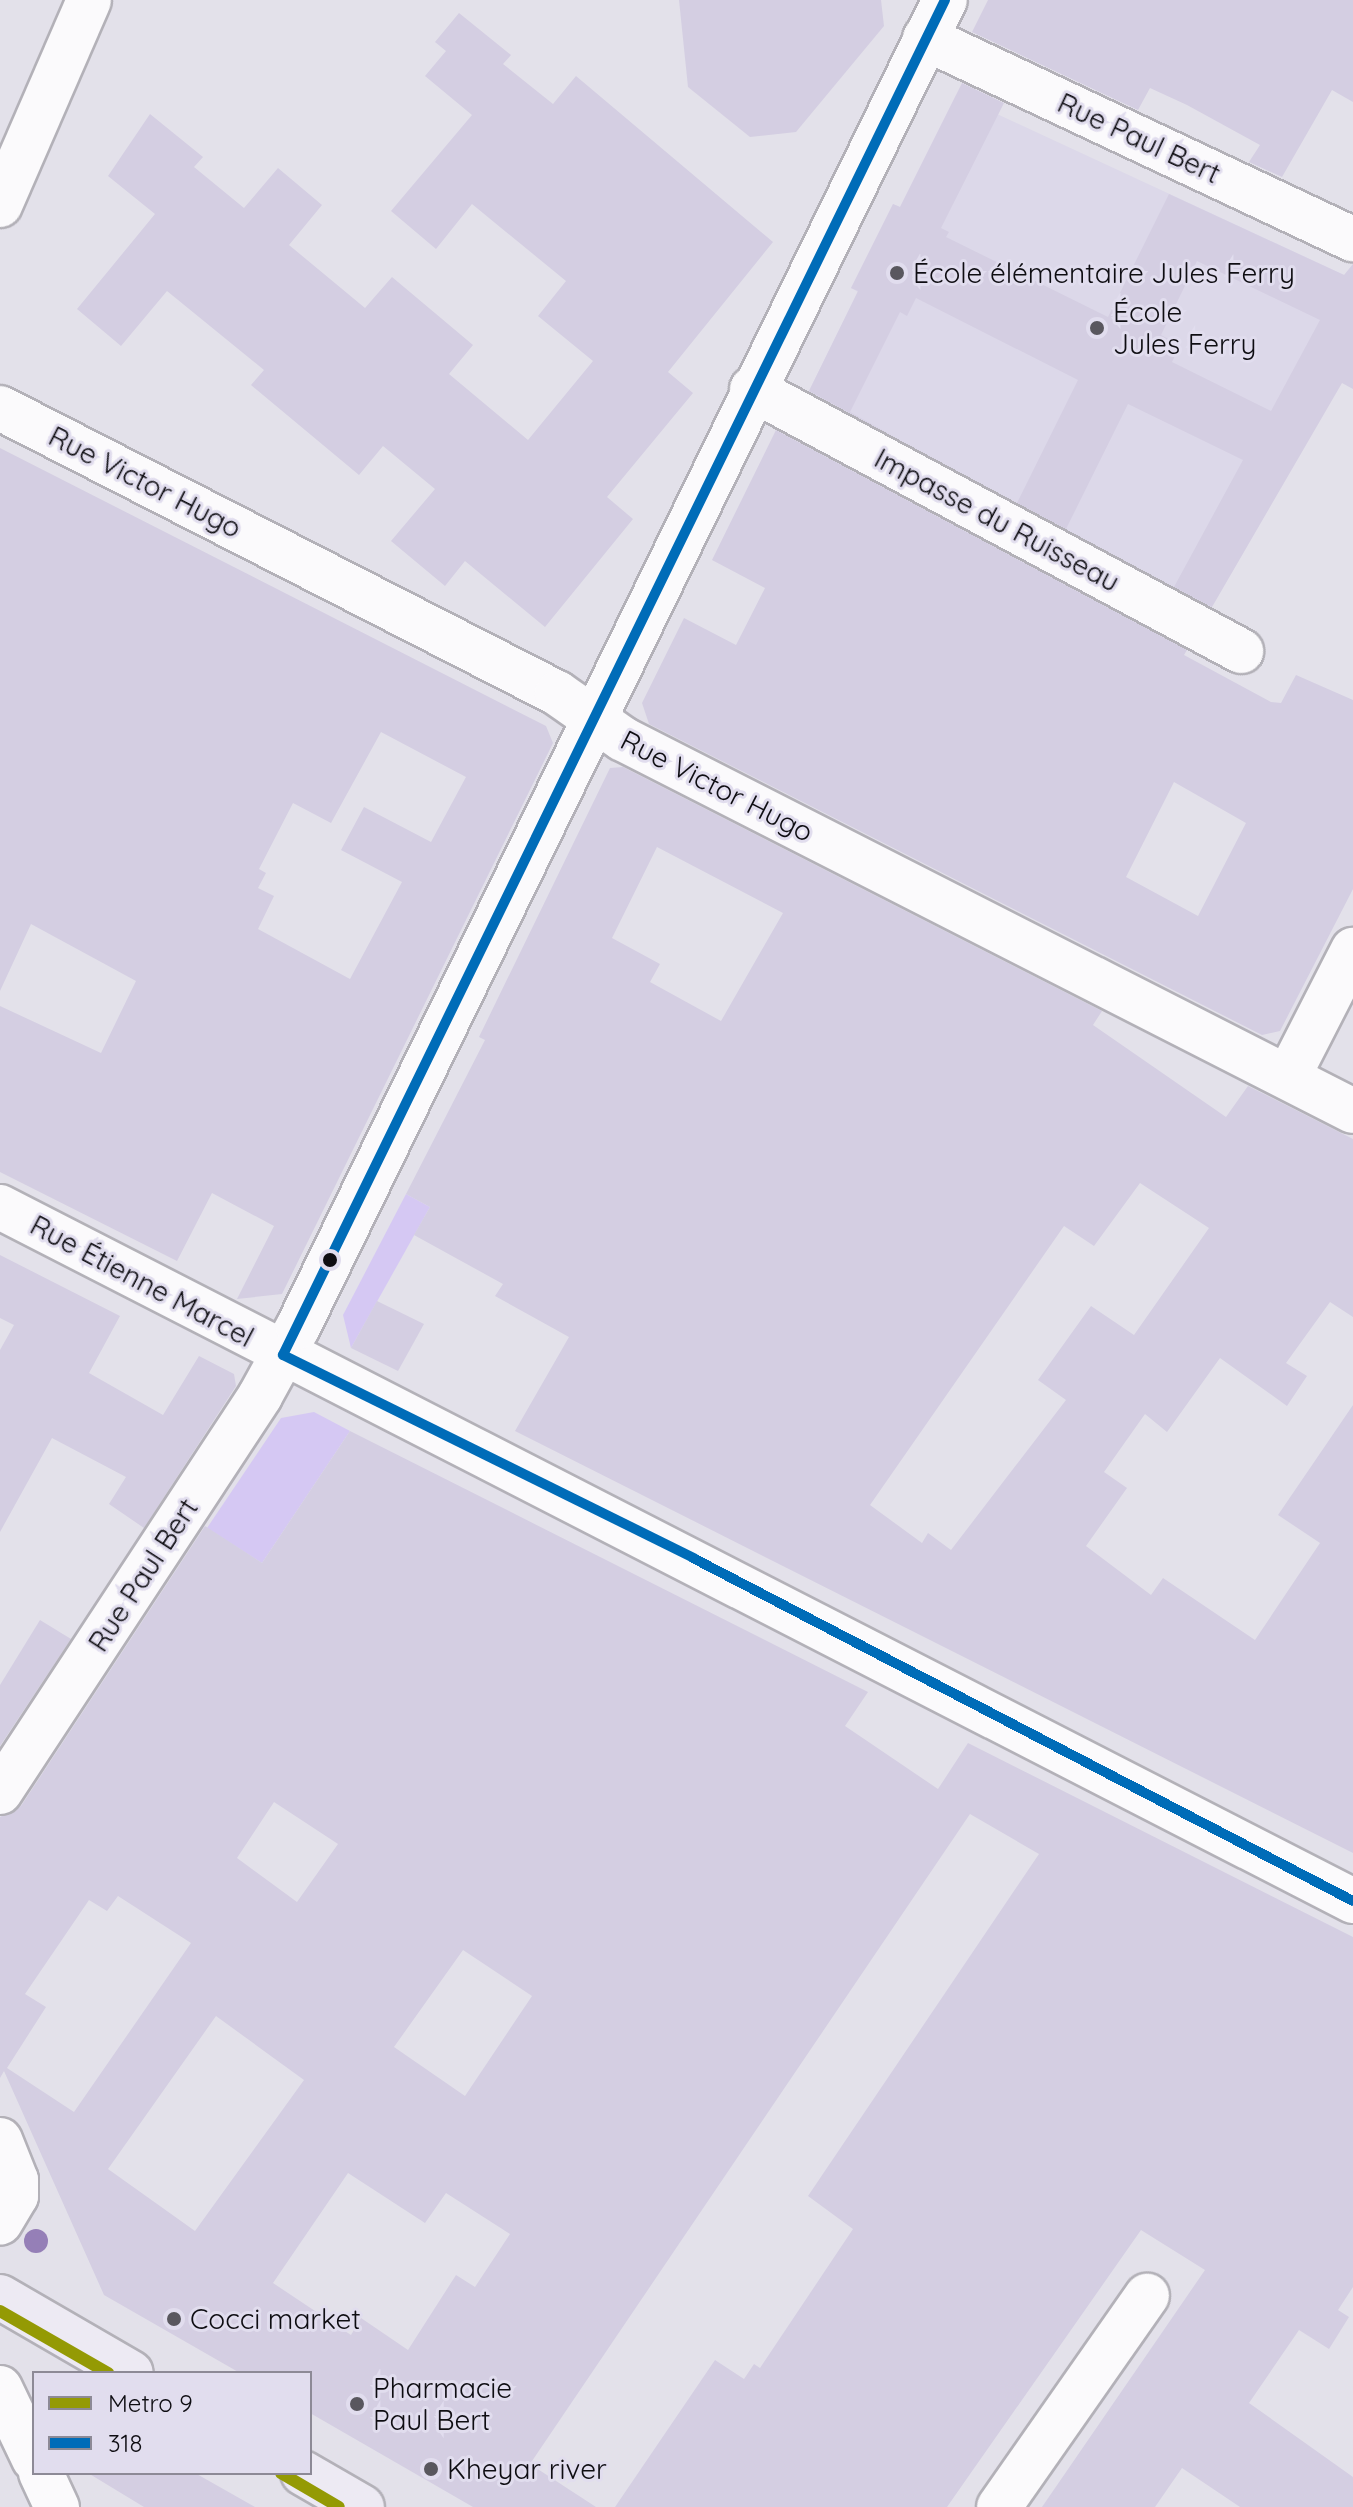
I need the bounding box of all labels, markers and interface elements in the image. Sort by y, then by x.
street label: Rue Paul Bert [1052,86,1226,190]
place label: École élémentaire Jules Ferry [913,256,1295,290]
marker: École élémentaire Jules Ferry [888,264,906,282]
place label: École Jules Ferry [1113,295,1256,361]
marker: École Jules Ferry [1088,319,1106,337]
street label: Rue Victor Hugo [43,419,247,545]
street label: Impasse du Ruisseau [869,441,1125,599]
street label: Rue Victor Hugo [615,723,819,849]
street label: Rue Étienne Marcel [25,1208,259,1354]
unlabelled marker [322,1252,338,1268]
street label: Rue Paul Bert [81,1492,205,1658]
place label: Cocci market [190,2302,361,2336]
marker: Cocci market [165,2310,183,2328]
legend [32,2371,312,2475]
place label: Pharmacie Paul Bert [373,2371,512,2437]
text: Metro 9 [108,2388,193,2418]
marker: Pharmacie Paul Bert [348,2395,366,2413]
text: 318 [108,2428,142,2458]
place label: Kheyar river [447,2452,607,2486]
marker: Kheyar river [422,2460,440,2478]

